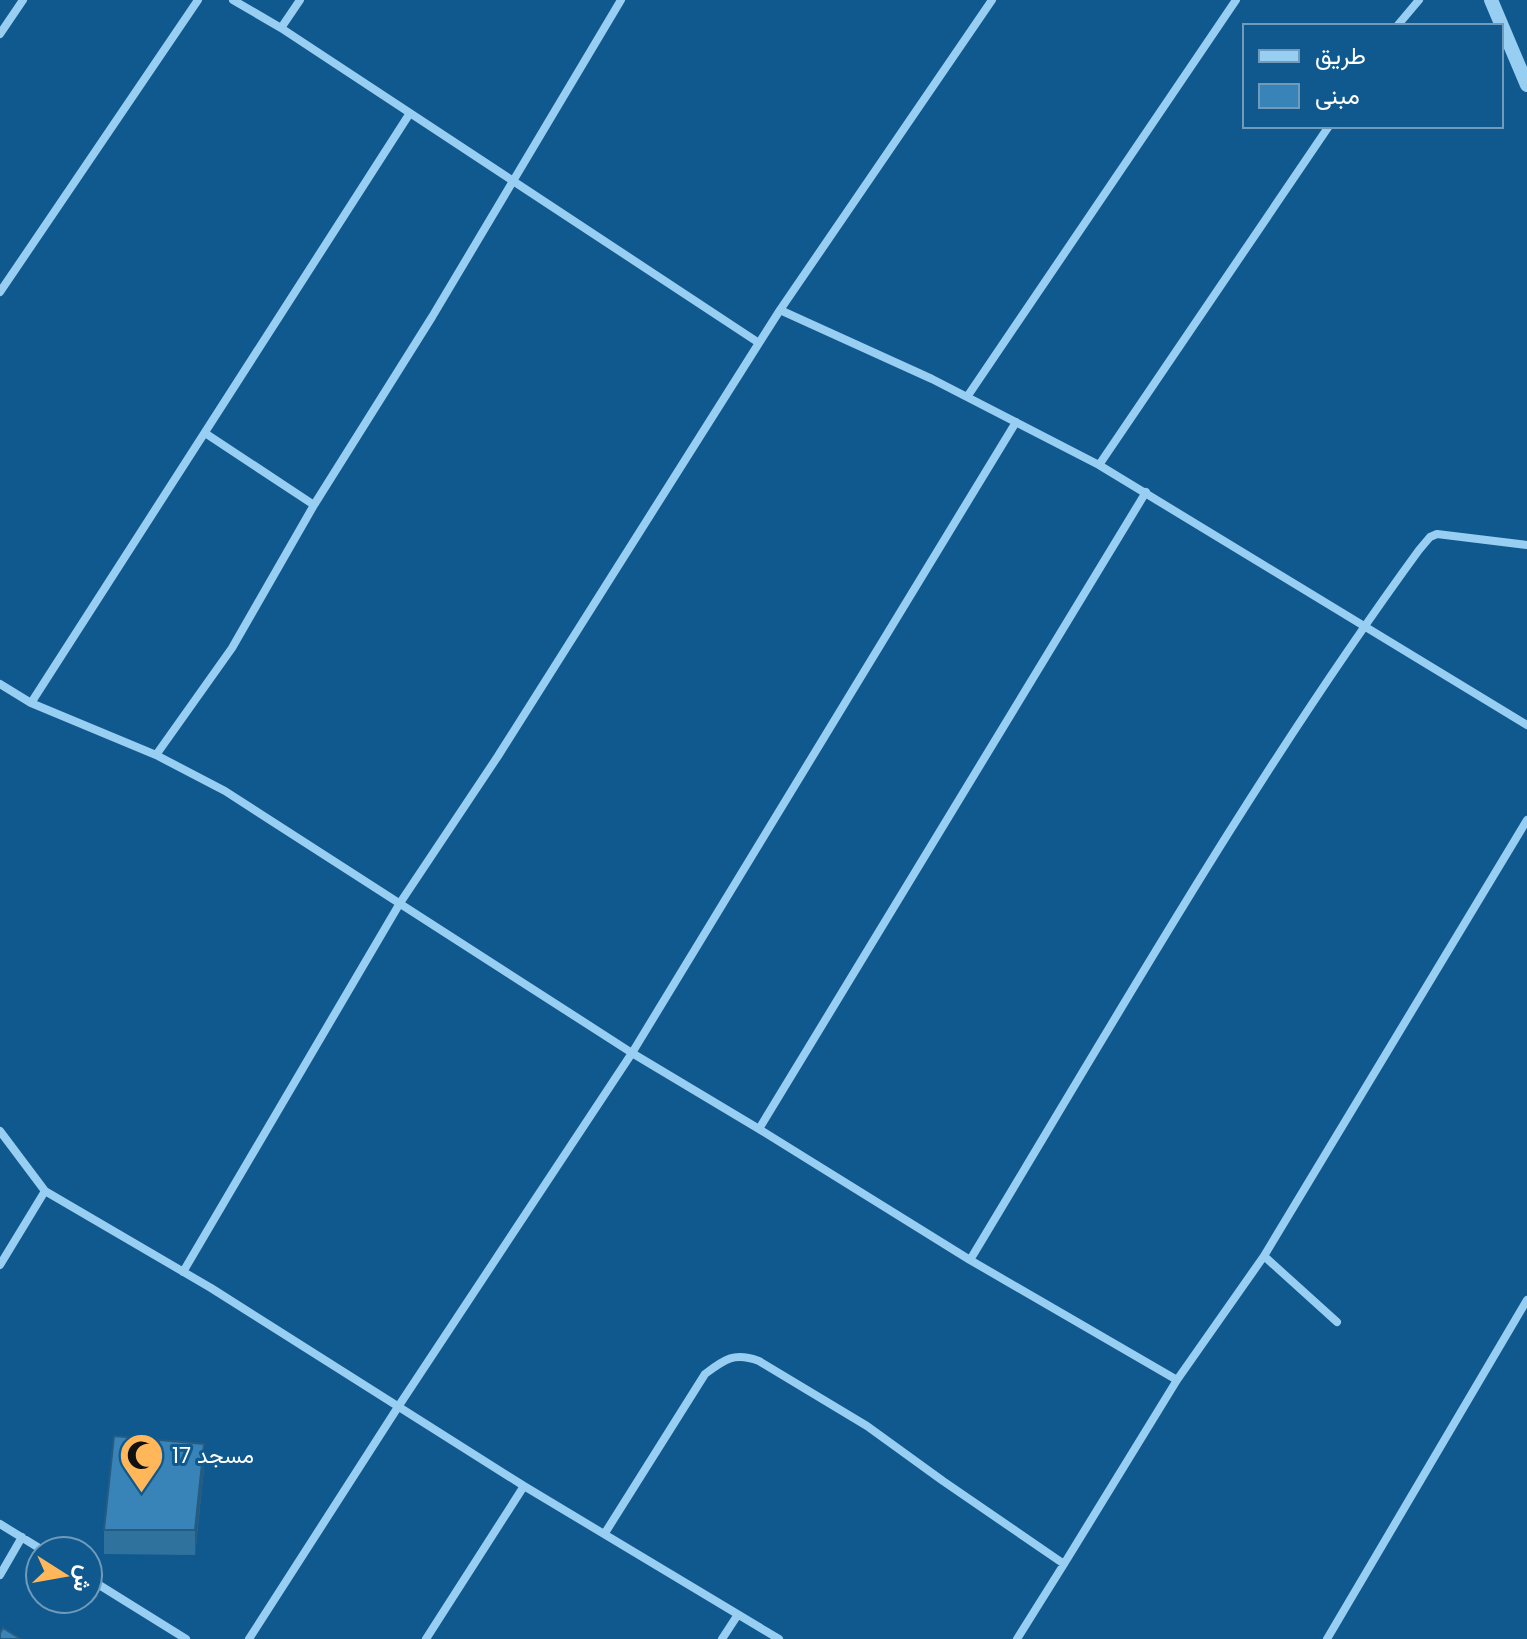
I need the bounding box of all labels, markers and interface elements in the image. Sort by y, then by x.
legend [1243,24,1503,128]
text: طريق [1315,39,1366,72]
text: مبنى [1315,79,1360,112]
mosque icon: مسجد 17 [117,1431,165,1494]
place label: مسجد 17 [172,1440,254,1471]
north arrow [24,1535,104,1615]
text: ش [65,1563,101,1595]

